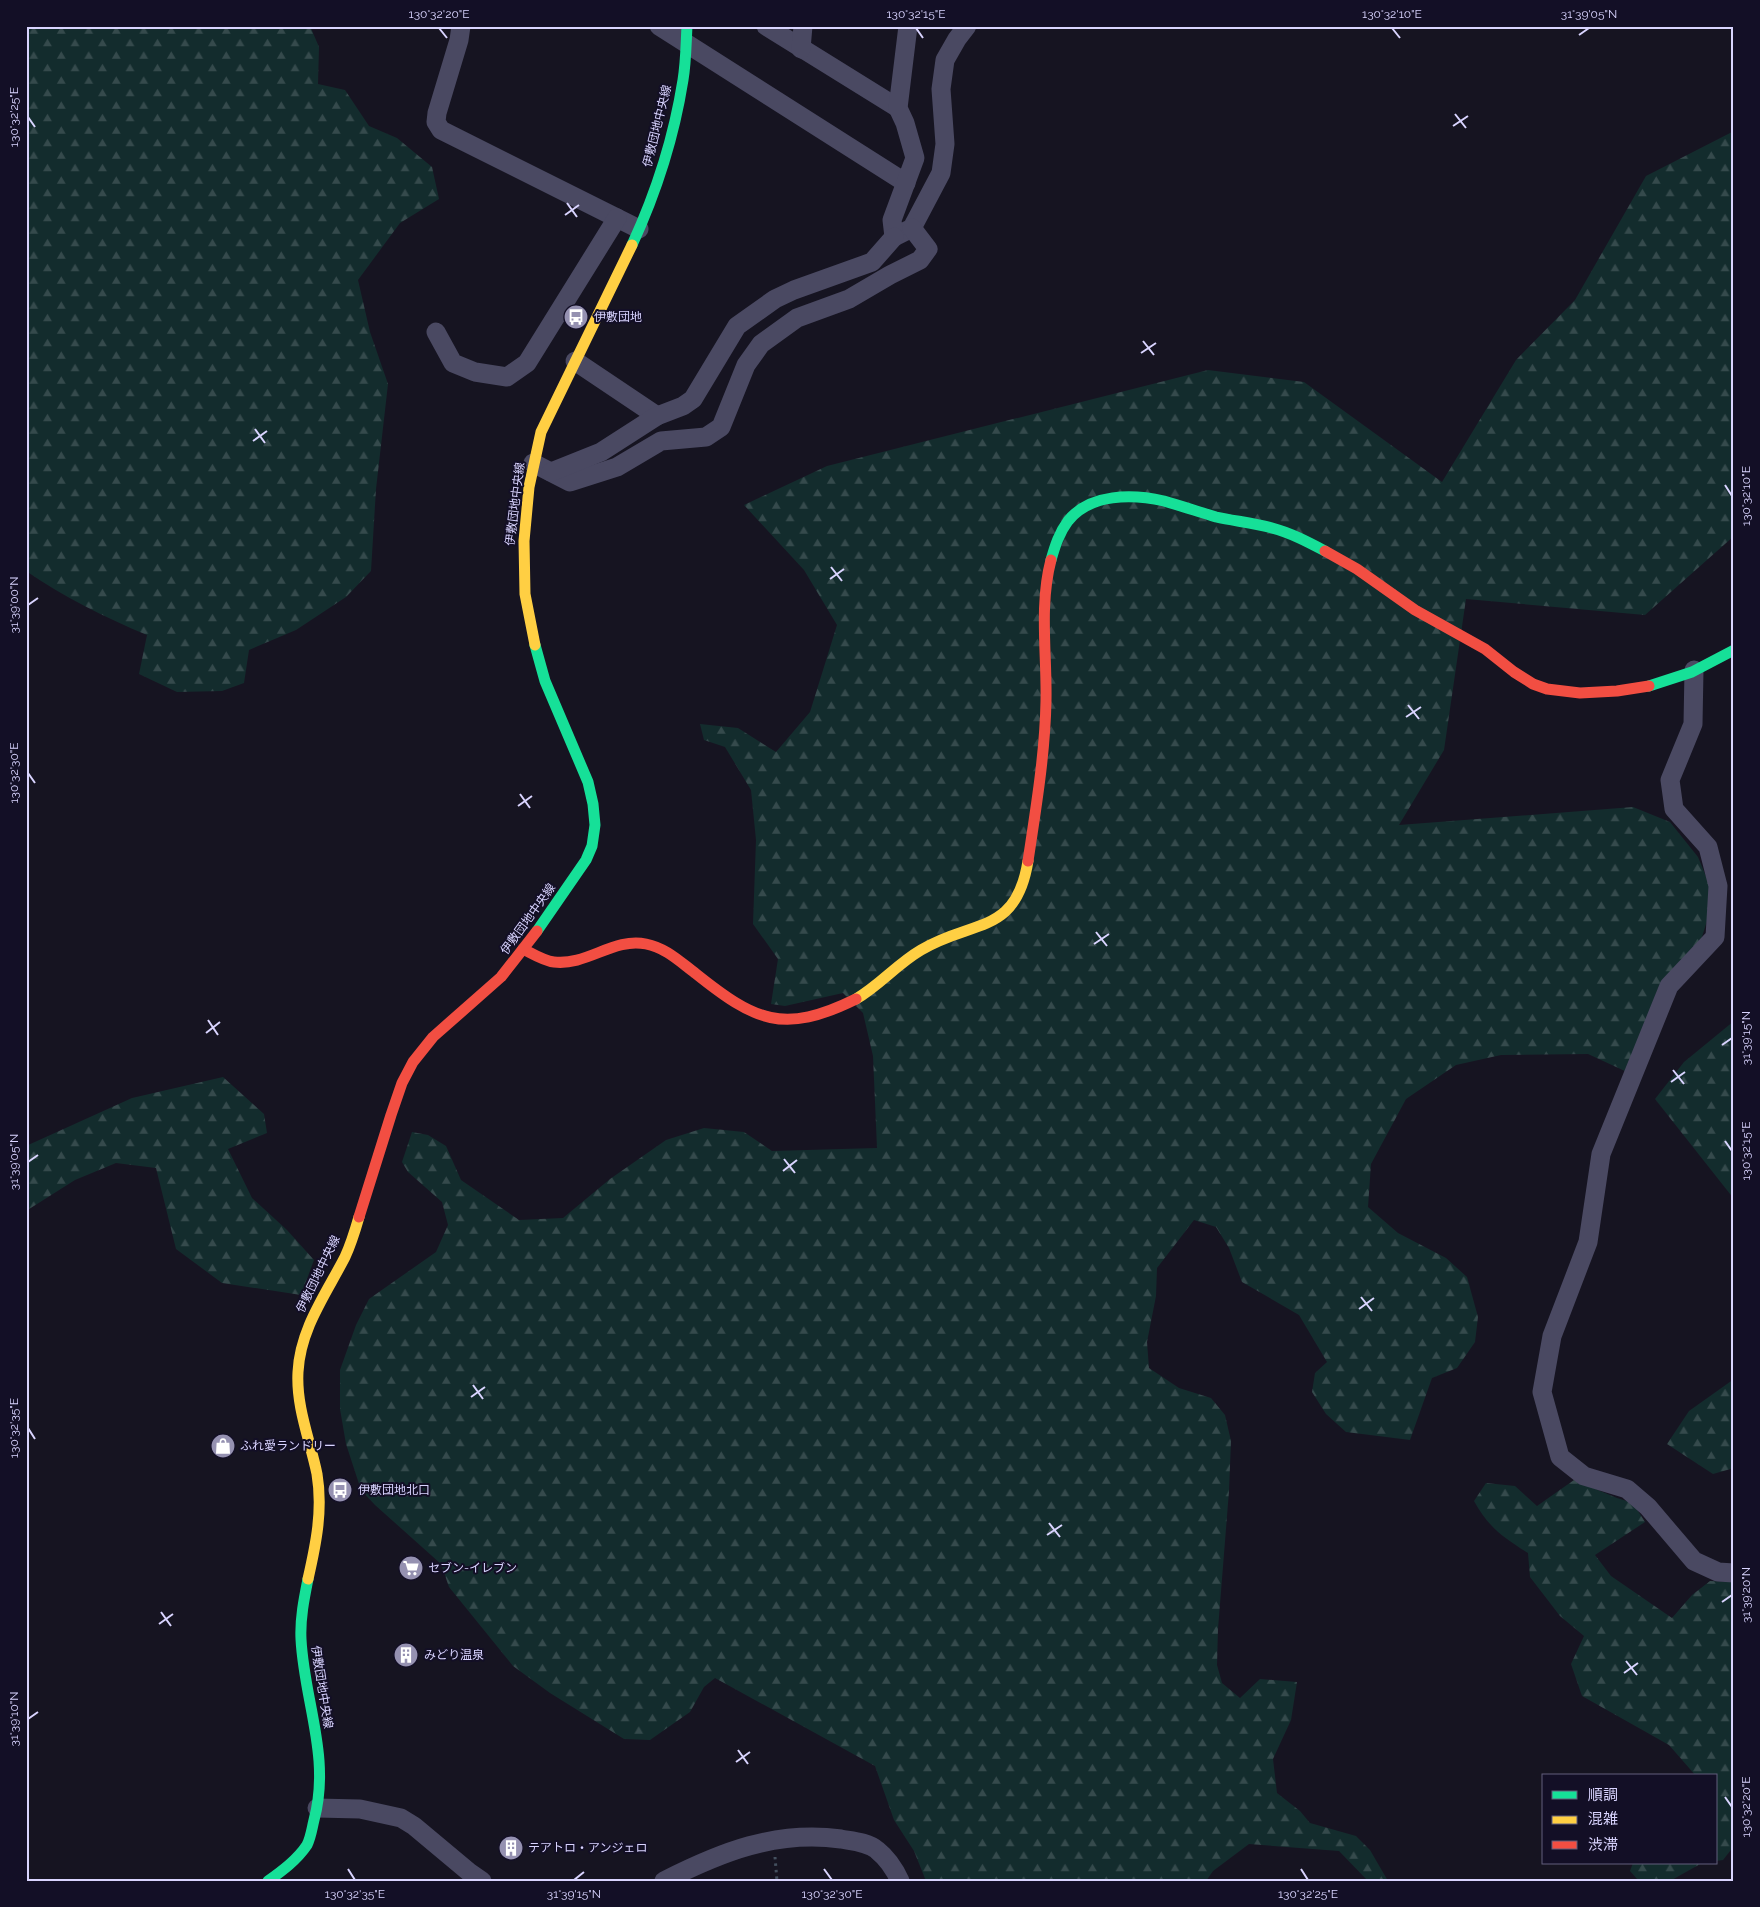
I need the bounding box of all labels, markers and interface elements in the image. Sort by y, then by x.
text: 130°32'20"E [409,7,470,21]
text: 130°32'15"E [886,7,946,21]
text: 130°32'10"E [1362,7,1422,21]
text: 31°39'05"N [1561,7,1617,21]
street label: 伊敷団地中央線 [640,84,674,168]
text: 130°32'25"E [7,87,21,147]
bus stop icon: 伊敷団地 [563,304,589,330]
place label: 伊敷団地 [594,310,642,324]
street label: 伊敷団地中央線 [503,461,527,547]
text: 130°32'10"E [1739,466,1753,526]
text: 31°39'00"N [7,576,21,634]
text: 130°32'30"E [7,742,21,804]
street label: 伊敷団地中央線 [498,881,558,957]
text: 31°39'15"N [1739,1011,1753,1065]
text: 130°32'15"E [1739,1121,1753,1181]
text: 31°39'05"N [7,1134,21,1190]
street label: 伊敷団地中央線 [293,1233,343,1315]
text: 130°32'35"E [7,1398,21,1458]
shop icon: ふれ愛ランドリー [210,1433,236,1459]
place label: ふれ愛ランドリー [240,1439,336,1453]
bus stop icon: 伊敷団地北口 [327,1477,353,1503]
place label: 伊敷団地北口 [358,1483,430,1497]
supermarket icon: セブン-イレブン [398,1555,424,1581]
place label: セブン-イレブン [428,1561,517,1575]
text: 31°39'20"N [1739,1567,1753,1623]
building icon: みどり温泉 [393,1642,419,1668]
street label: 伊敷団地中央線 [309,1644,335,1730]
place label: みどり温泉 [424,1648,484,1662]
text: 31°39'10"N [7,1691,21,1747]
legend [1542,1774,1718,1864]
text: 130°32'20"E [1739,1777,1753,1838]
text: 順調 [1588,1786,1618,1804]
text: 混雑 [1588,1810,1618,1828]
building icon: テアトロ・アンジェロ [498,1835,524,1861]
text: 渋滞 [1588,1836,1618,1854]
place label: テアトロ・アンジェロ [528,1841,648,1855]
text: 130°32'35"E [325,1887,385,1901]
text: 31°39'15"N [547,1887,601,1901]
text: 130°32'30"E [801,1887,863,1901]
text: 130°32'25"E [1278,1887,1338,1901]

